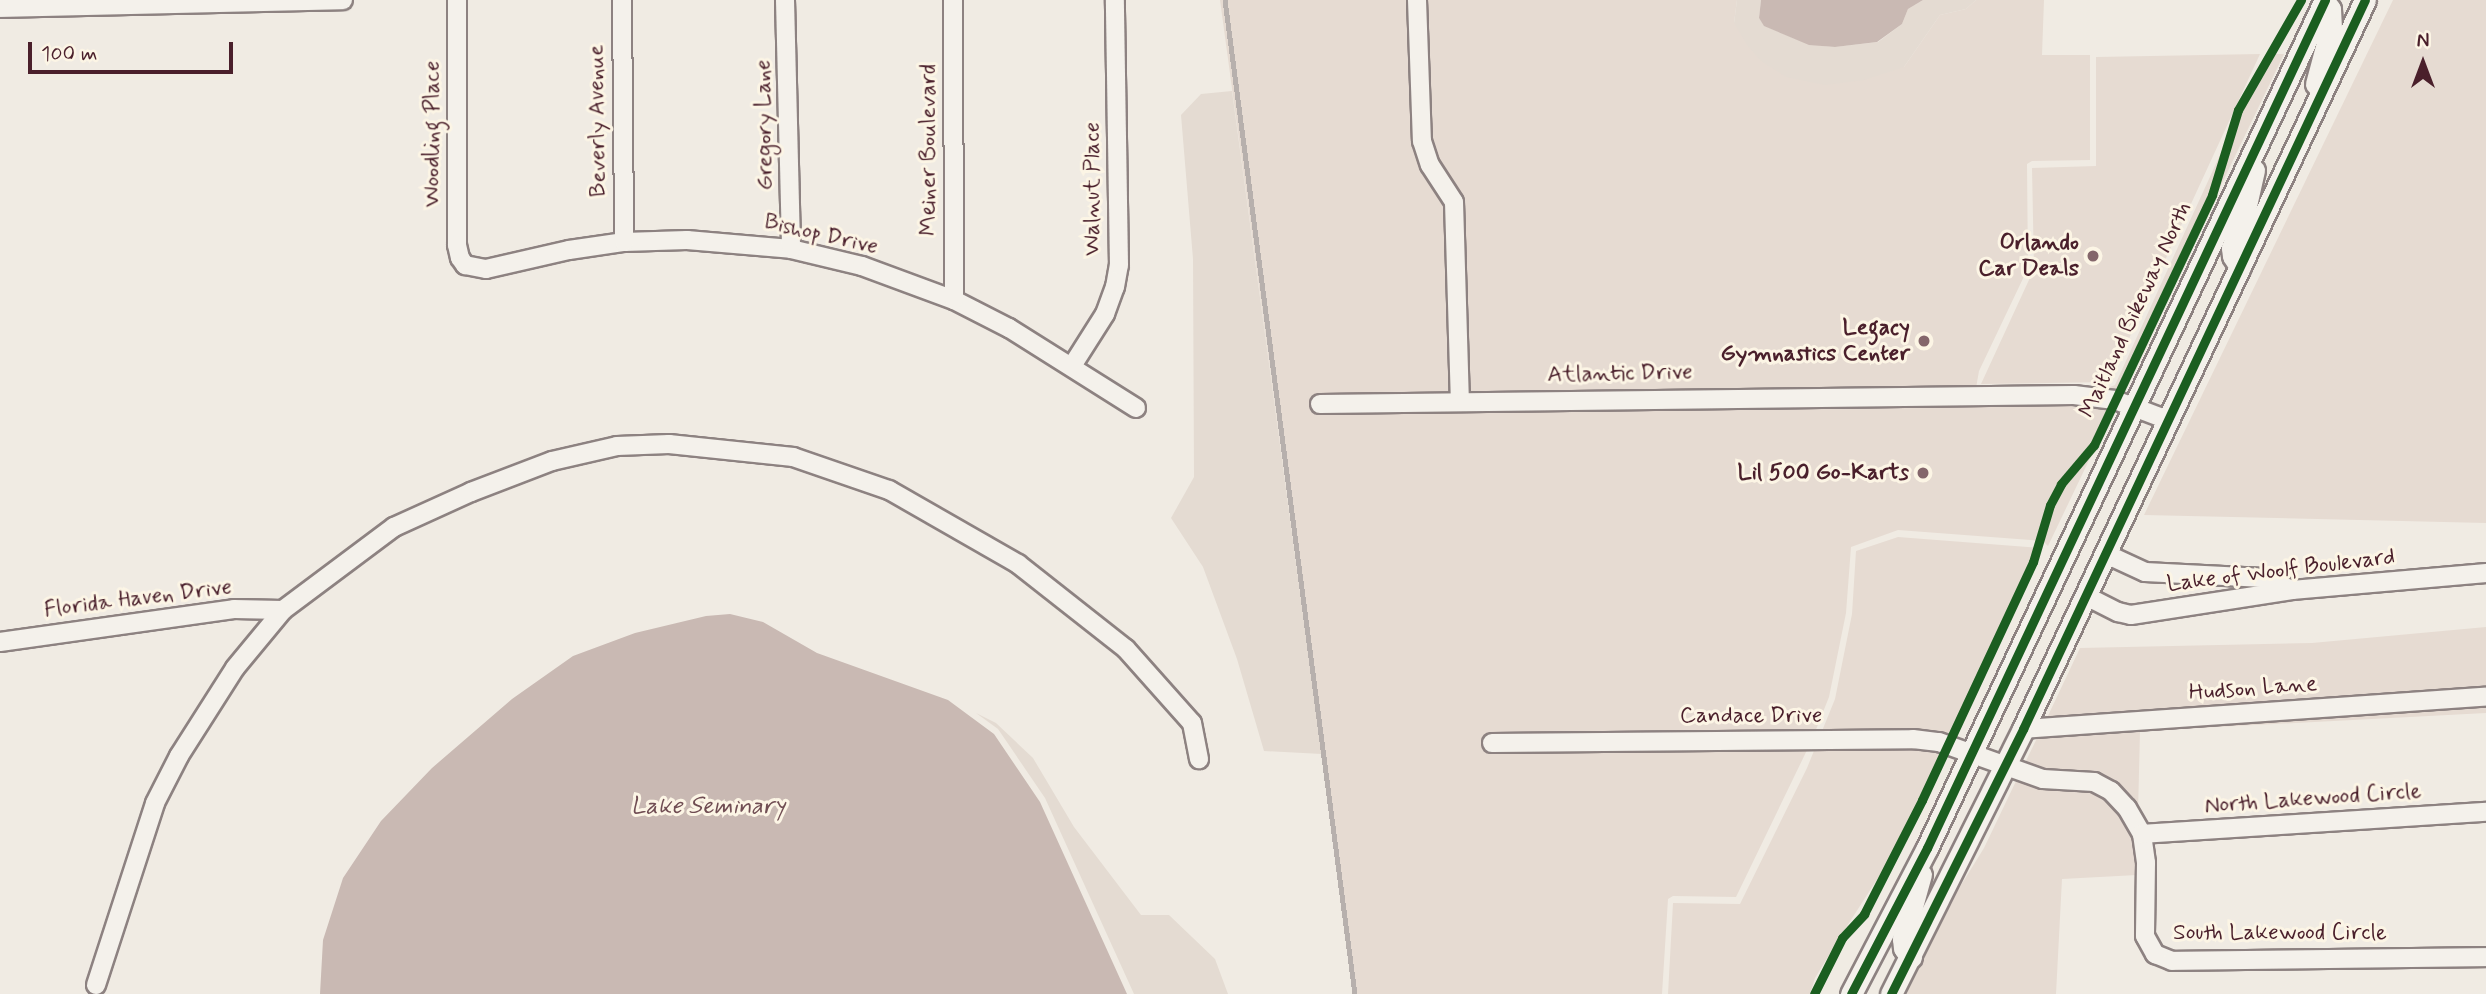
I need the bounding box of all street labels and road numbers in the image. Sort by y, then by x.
street label: Beverly Avenue [583,44,613,198]
street label: Gregory Lane [750,58,780,192]
street label: Woodling Place [419,62,447,206]
street label: Meiner Boulevard [915,67,943,233]
street label: Walnut Place [1079,122,1107,256]
street label: Maitland Bikeway North [2073,196,2199,424]
street label: Bishop Drive [762,209,880,261]
street label: Atlantic Drive [1548,359,1692,389]
street label: Lake of Woolf Boulevard [2164,543,2398,599]
street label: Florida Haven Drive [38,573,238,625]
street label: Hudson Lane [2191,671,2315,707]
street label: Candace Drive [1680,702,1822,730]
street label: North Lakewood Circle [2203,778,2423,820]
street label: South Lakewood Circle [2172,919,2388,947]

